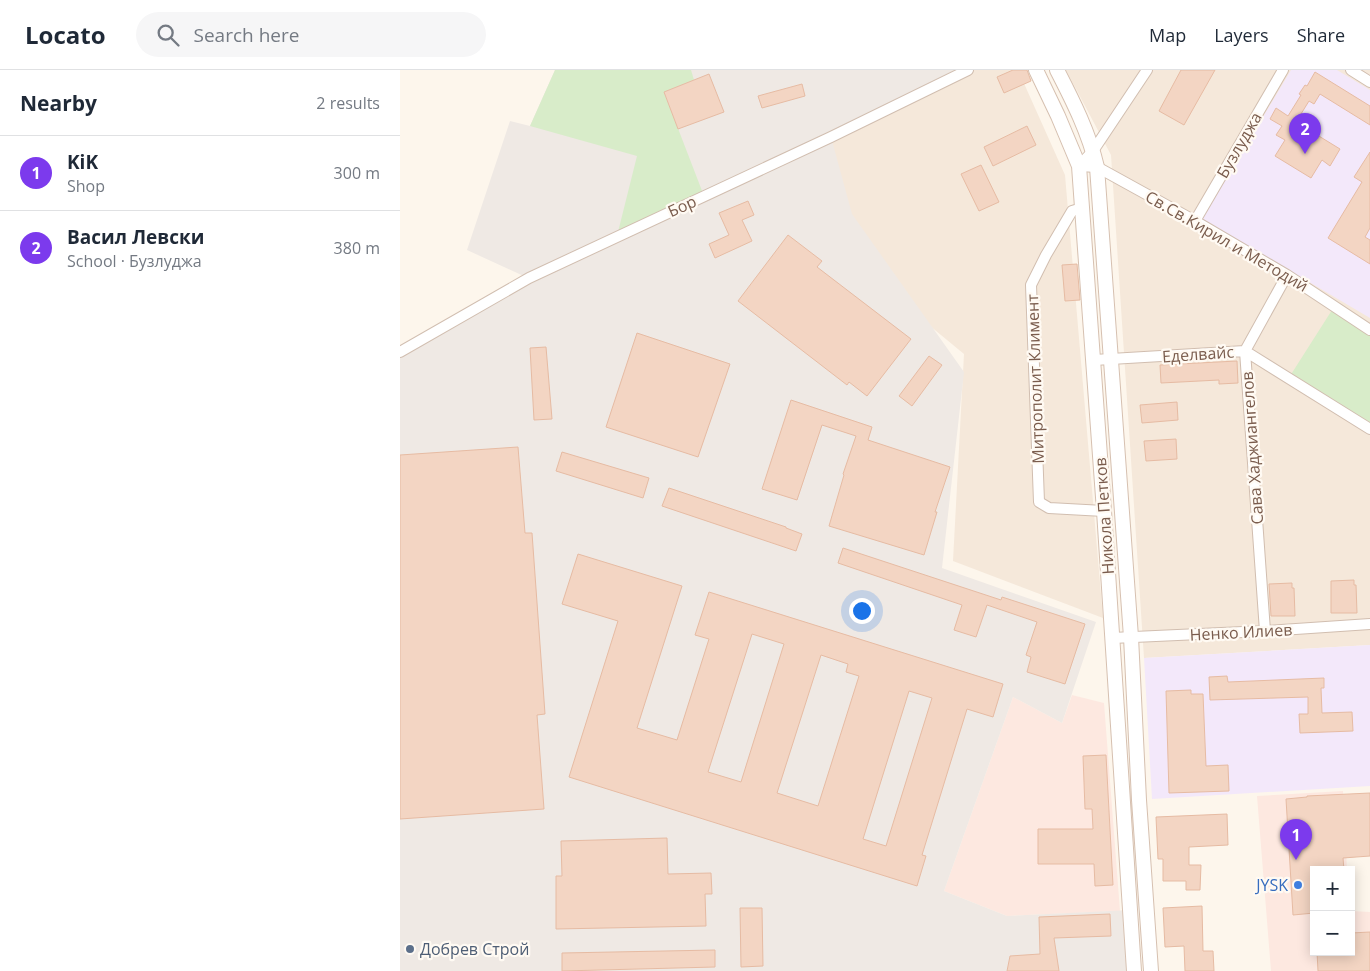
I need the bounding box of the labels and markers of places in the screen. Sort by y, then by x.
pin: 2 [1289,113,1321,154]
pin: 1 [1280,819,1312,860]
place label: JYSK [1254,874,1288,896]
marker: JYSK [1292,879,1304,891]
place label: Добрев Строй [420,938,529,960]
marker: Добрев Строй [404,943,416,955]

